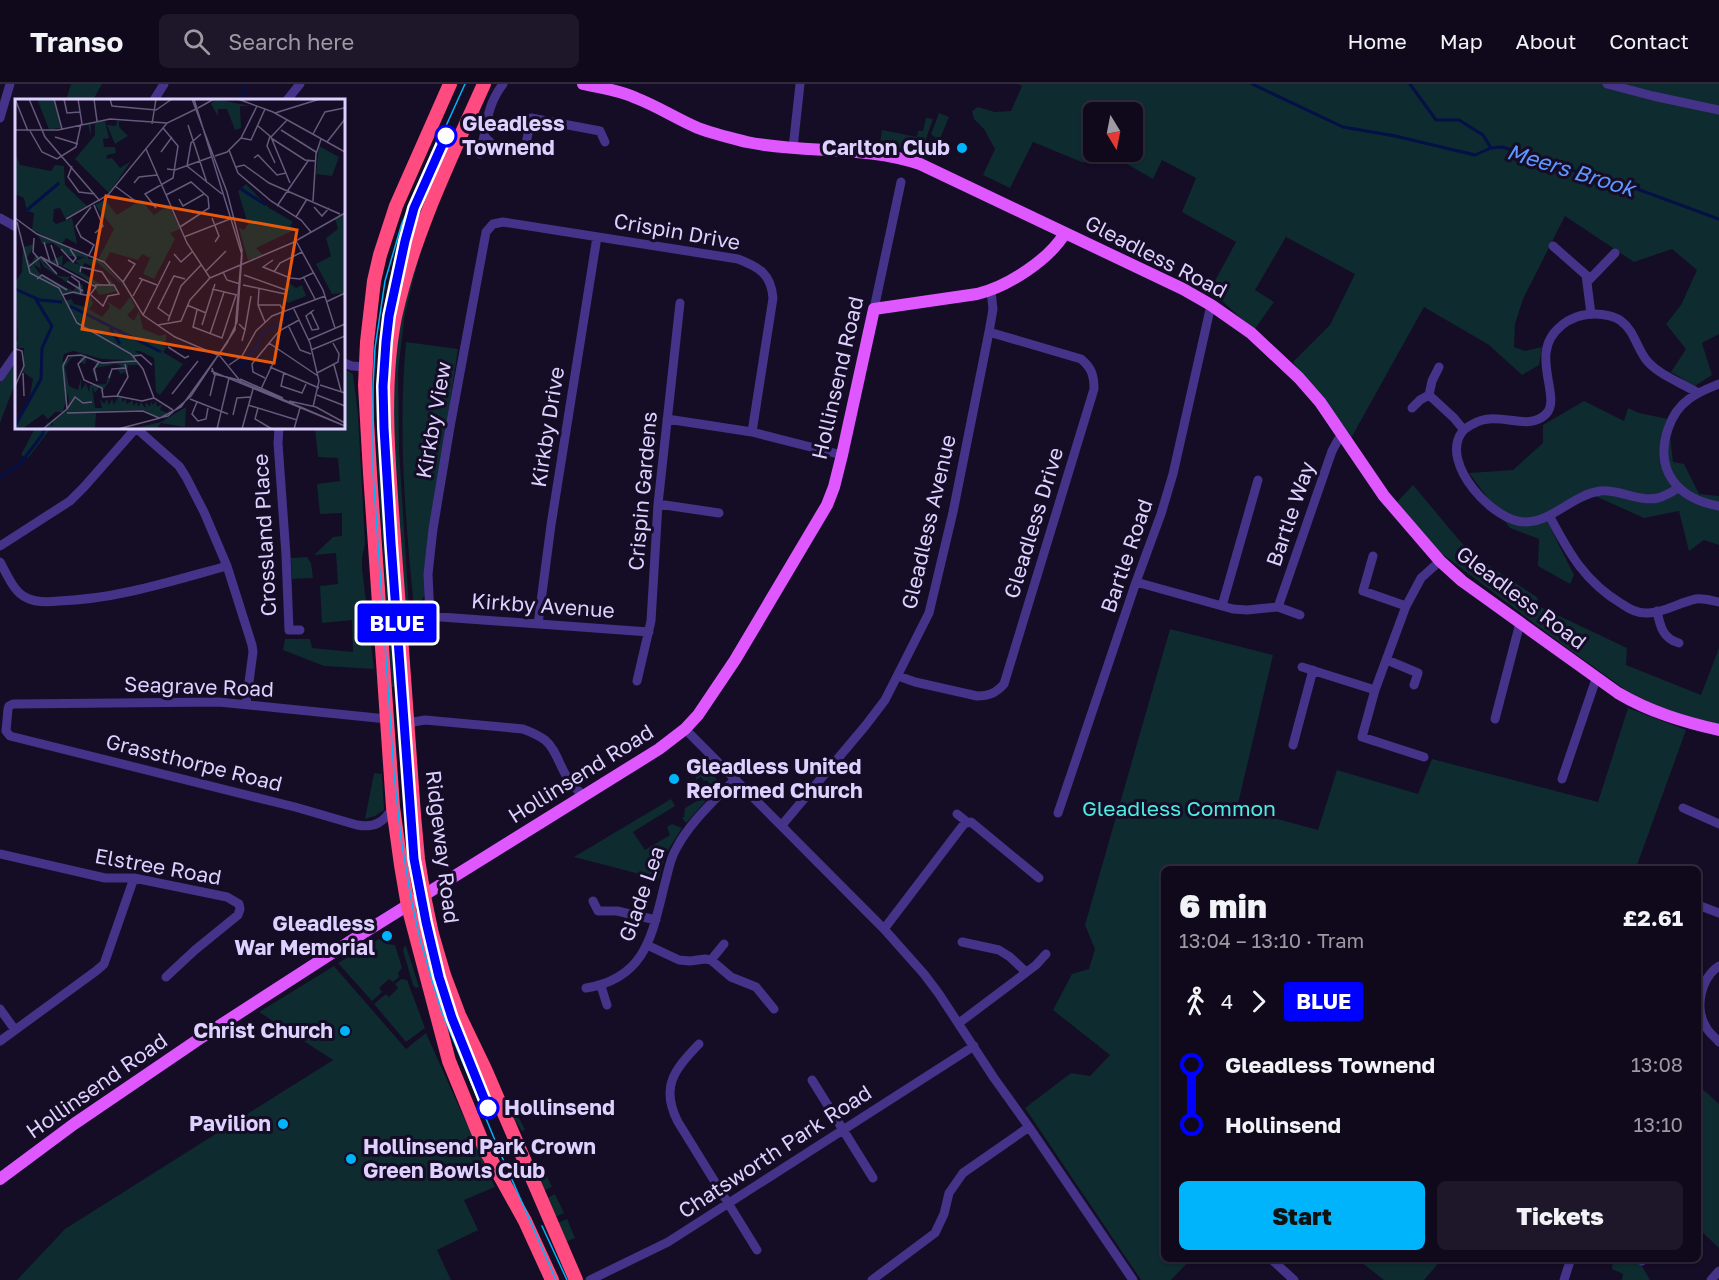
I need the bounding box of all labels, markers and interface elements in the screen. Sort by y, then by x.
search box [159,14,579,68]
text: Transo [30,25,123,58]
icon: search [180,25,213,58]
text: Search here [228,28,354,55]
text: Home [1347,28,1407,54]
text: Map [1440,28,1483,54]
text: About [1516,28,1576,54]
text: Contact [1609,28,1689,54]
inset map [15,99,345,429]
north arrow [1083,102,1143,162]
map controls [1083,102,1143,162]
place label: Gleadless Townend [462,110,565,160]
marker: Gleadless Townend [435,125,457,147]
place label: Carlton Club [822,134,950,160]
water label: Meers Brook [1504,137,1641,202]
marker: Carlton Club [955,141,969,155]
street label: Crispin Drive [612,207,742,255]
street label: Gleadless Road [1081,209,1232,303]
street label: Hollinsend Road [806,294,868,462]
street label: Kirkby View [410,359,456,480]
street label: Kirkby Drive [525,365,569,489]
street label: Crispin Gardens [622,410,662,572]
street label: Gleadless Avenue [895,432,961,612]
street label: Gleadless Drive [998,444,1068,601]
street label: Crossland Place [247,453,281,617]
street label: Bartle Way [1260,457,1320,570]
street label: Bartle Road [1094,495,1158,616]
street label: Gleadless Road [1452,540,1592,655]
street label: Kirkby Avenue [470,587,616,623]
line badge: BLUE [355,604,439,642]
text: BLUE [370,610,425,636]
street label: Seagrave Road [124,670,274,702]
street label: Hollinsend Road [503,718,658,828]
street label: Grassthorpe Road [103,728,285,797]
place label: Gleadless United Reformed Church [686,753,863,803]
street label: Ridgeway Road [421,769,465,925]
marker: Gleadless United Reformed Church [667,772,681,786]
park label: Gleadless Common [1082,795,1276,821]
street label: Elstree Road [93,842,224,890]
street label: Glade Lea [613,842,670,945]
text: 6 min [1179,886,1267,925]
text: £2.61 [1623,904,1683,931]
place label: Gleadless War Memorial [234,910,375,960]
text: 13:04 – 13:10 · Tram [1179,928,1364,952]
marker: Gleadless War Memorial [380,929,394,943]
icon: walk [1179,985,1212,1018]
icon: forward [1242,985,1275,1018]
text: BLUE [1296,988,1351,1014]
text: 4 [1221,989,1233,1013]
place label: Christ Church [193,1017,333,1043]
marker: Christ Church [338,1024,352,1038]
street label: Hollinsend Road [21,1027,172,1144]
text: Gleadless Townend [1225,1051,1435,1078]
text: 13:08 [1631,1052,1683,1076]
street label: Chatsworth Park Road [673,1079,876,1223]
place label: Hollinsend [504,1094,615,1120]
marker: Hollinsend [477,1097,499,1119]
place label: Pavilion [189,1110,271,1136]
text: Hollinsend [1225,1111,1341,1138]
text: 13:10 [1634,1112,1683,1136]
marker: Pavilion [276,1117,290,1131]
place label: Hollinsend Park Crown Green Bowls Club [363,1133,596,1183]
marker: Hollinsend Park Crown Green Bowls Club [344,1152,358,1166]
button: Start [1179,1181,1425,1250]
button: Tickets [1437,1181,1683,1250]

